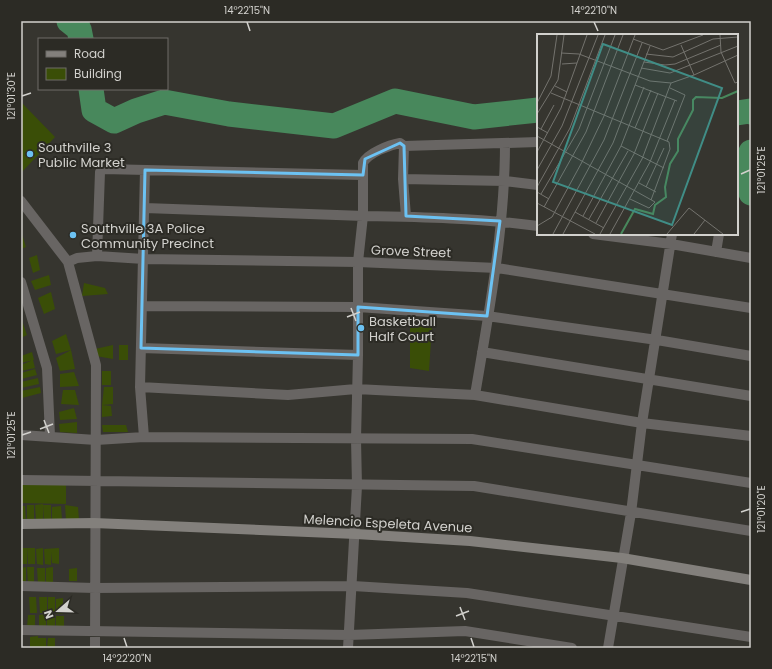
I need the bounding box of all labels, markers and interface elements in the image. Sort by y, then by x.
text: 14°22'15"N [224,3,270,18]
text: 14°22'10"N [571,3,617,18]
inset map [537,34,738,235]
legend [38,38,168,90]
text: Road [74,45,105,62]
text: Building [74,65,122,82]
text: 121°01'30"E [4,72,19,120]
place label: Southville 3 Public Market [38,138,125,172]
text: 121°01'25"E [754,146,769,194]
marker: Southville 3 Public Market [25,149,35,159]
place label: Southville 3A Police Community Precinct [81,219,214,253]
marker: Southville 3A Police Community Precinct [68,230,78,240]
street label: Grove Street [371,241,452,262]
place label: Basketball Half Court [369,312,436,346]
marker: Basketball Half Court [356,323,366,333]
text: 121°01'25"E [4,411,19,459]
text: 121°01'20"E [754,485,769,533]
street label: Melencio Espeleta Avenue [303,510,473,537]
north arrow [38,591,78,631]
text: N [40,608,58,621]
text: 14°22'20"N [103,651,151,666]
text: 14°22'15"N [451,651,497,666]

